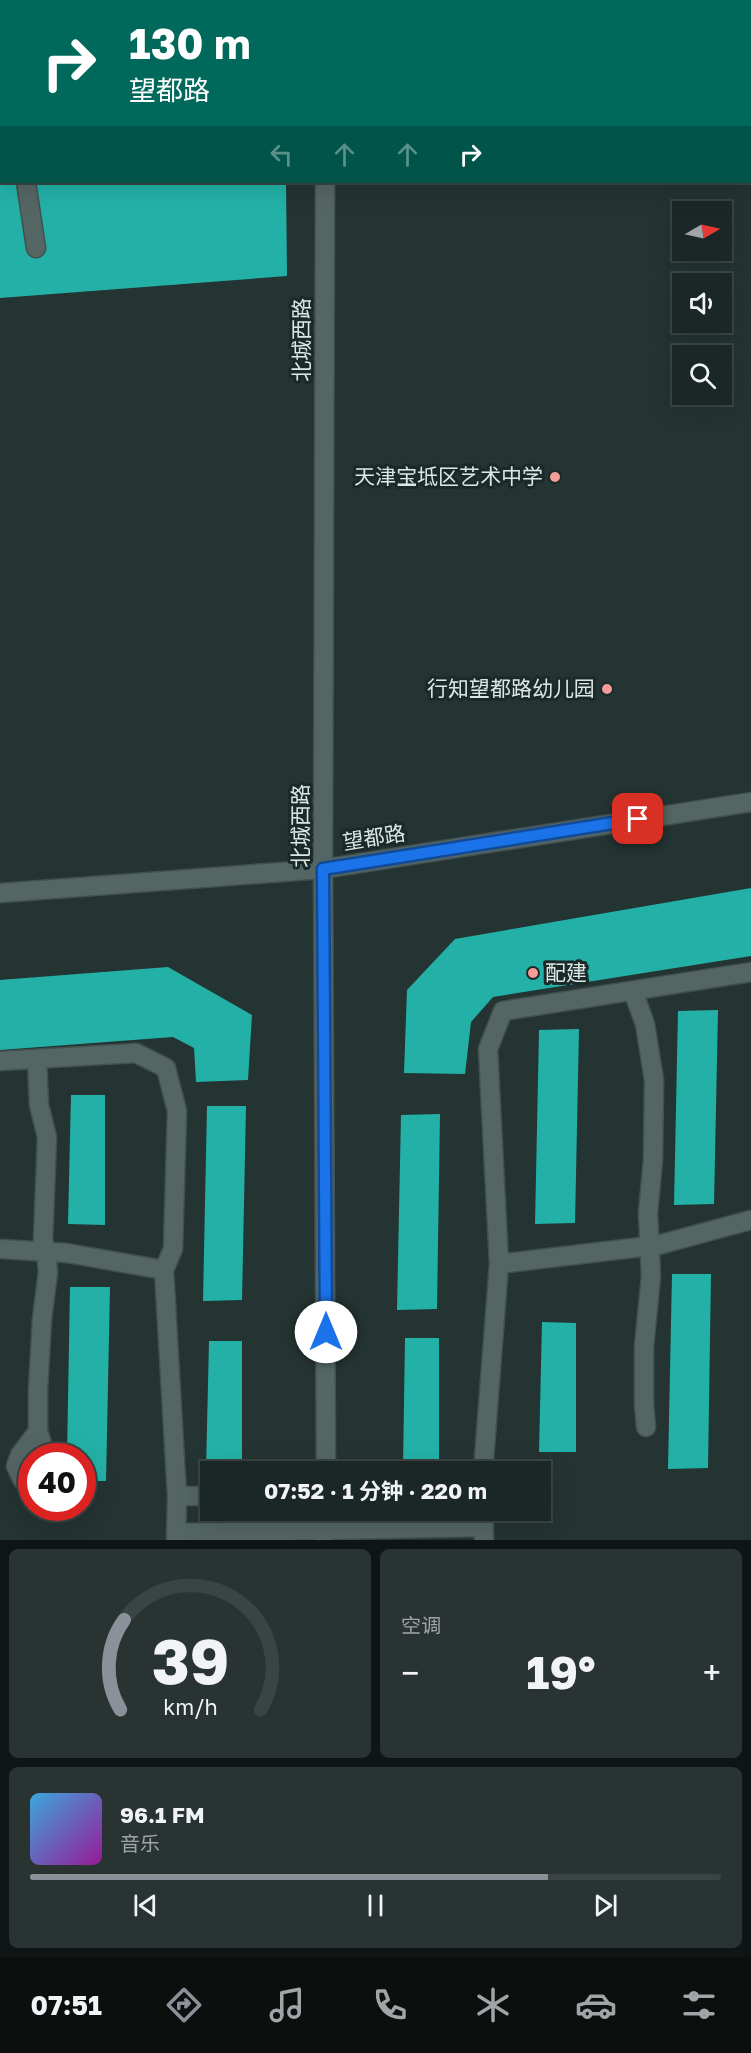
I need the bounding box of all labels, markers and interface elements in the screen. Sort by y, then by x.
text: 130 m [129,18,251,68]
icon: right [30,24,108,102]
text: 望都路 [129,74,210,106]
icon: left [265,138,298,171]
icon: ahead [328,138,361,171]
icon: ahead [391,138,424,171]
icon: right [454,138,487,171]
north arrow [672,201,732,261]
map controls [672,201,732,405]
button: sound [672,273,732,333]
street label: 北城西路 [288,298,314,382]
button: search [672,345,732,405]
place label: 天津宝坻区艺术中学 [354,463,543,489]
marker: 天津宝坻区艺术中学 [548,470,562,484]
place label: 行知望都路幼儿园 [427,675,595,701]
marker: 行知望都路幼儿园 [600,682,614,696]
street label: 北城西路 [287,784,313,868]
pin [612,793,663,844]
icon: arrive [621,802,654,835]
street label: 望都路 [341,819,407,855]
place label: 配建 [545,959,587,985]
marker: 配建 [526,966,540,980]
position arrow [294,1300,358,1364]
speed limit sign: 40 [18,1443,96,1521]
text: 07:52 · 1 分钟 · 220 m [264,1477,487,1504]
text: 空调 [401,1613,441,1637]
text: 39 [151,1623,229,1698]
text: 19° [526,1645,596,1699]
text: − [401,1653,419,1692]
text: + [703,1653,721,1692]
text: km/h [163,1695,217,1721]
text: 96.1 FM [120,1801,204,1828]
text: 音乐 [120,1831,160,1855]
icon: previous [129,1889,162,1922]
icon: pause [359,1889,392,1922]
icon: next [589,1889,622,1922]
icon: directions [163,1984,205,2026]
icon: music [266,1984,308,2026]
icon: phone [369,1984,411,2026]
icon: climate [472,1984,514,2026]
icon: car [575,1984,617,2026]
icon: filters [678,1984,720,2026]
text: 07:51 [31,1989,102,2021]

